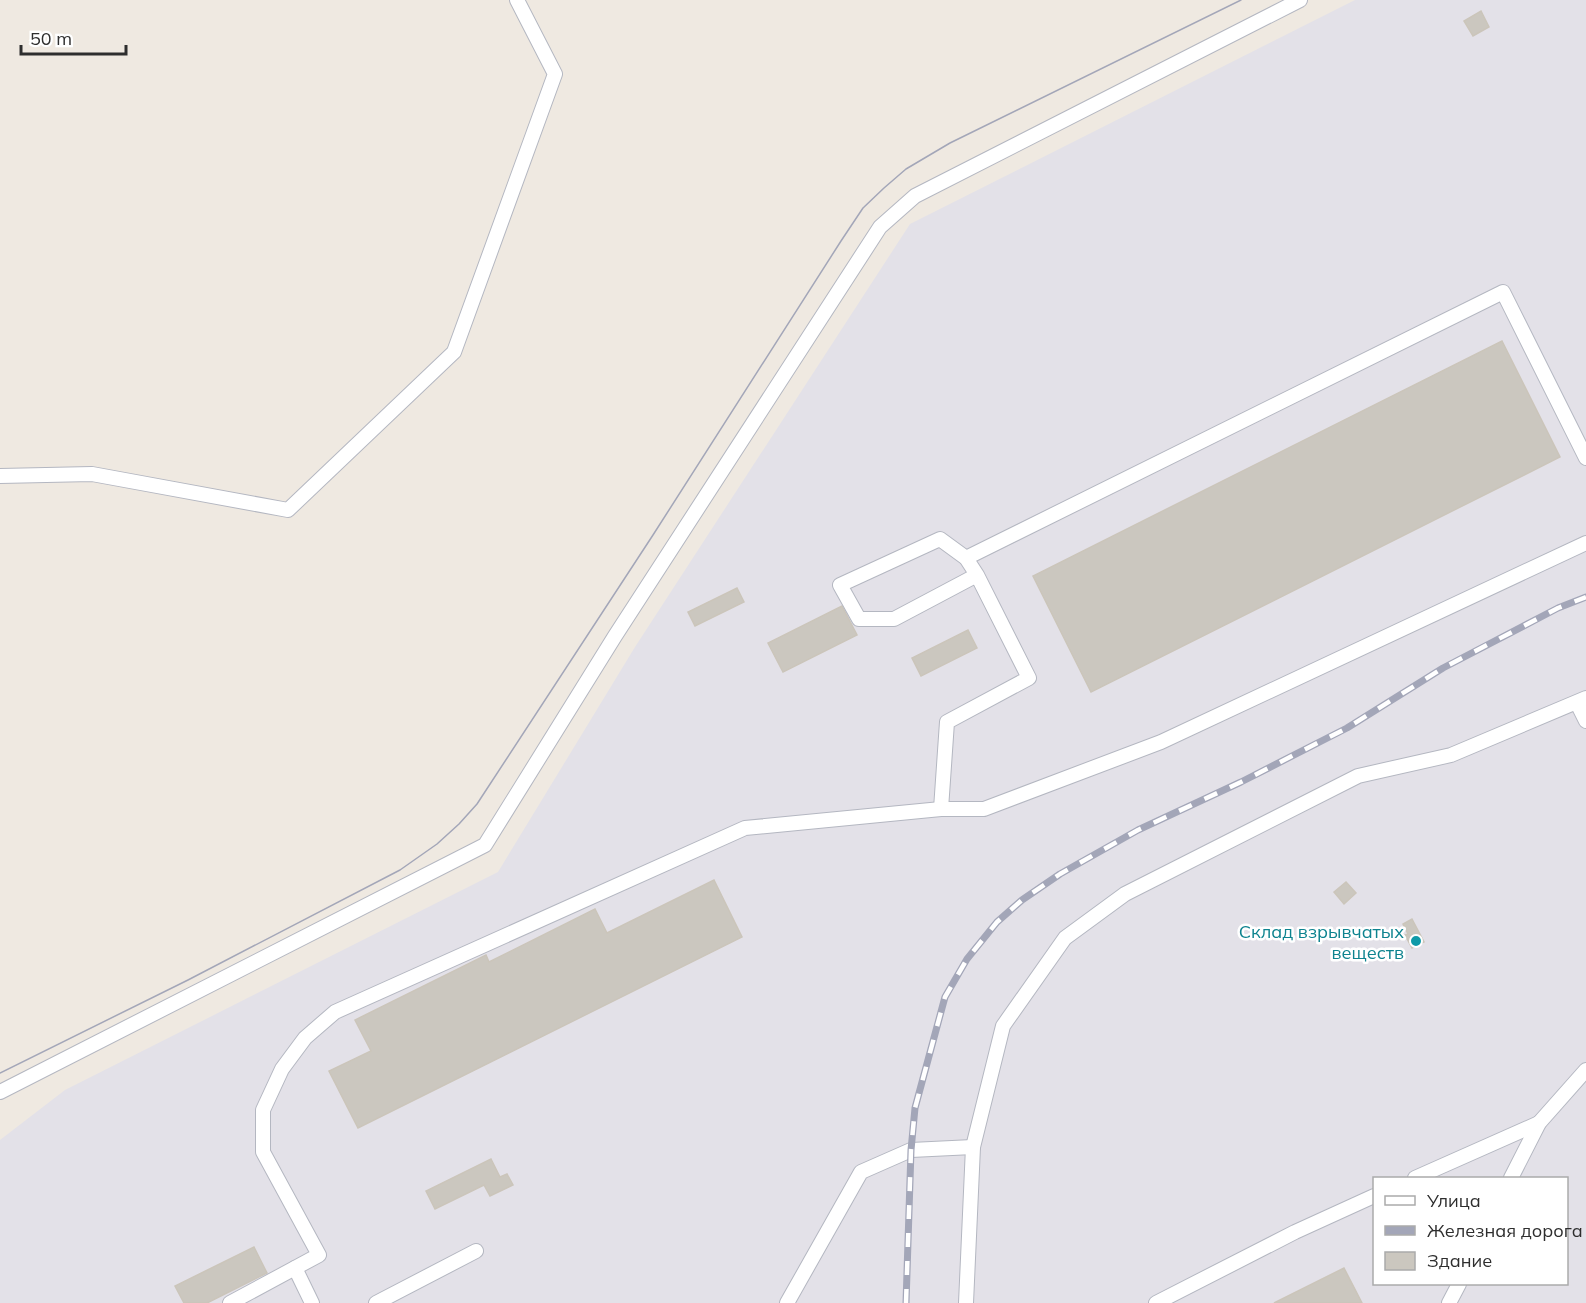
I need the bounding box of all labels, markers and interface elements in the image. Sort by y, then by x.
scale bar [21,18,126,56]
text: 50 m [30,27,72,50]
place label: Склад взрывчатых веществ [1239,920,1404,964]
marker: Склад взрывчатых веществ [1409,934,1423,948]
legend [1373,1177,1568,1285]
text: Улица [1426,1189,1481,1212]
text: Железная дорога [1427,1219,1583,1242]
text: Здание [1427,1249,1492,1272]

